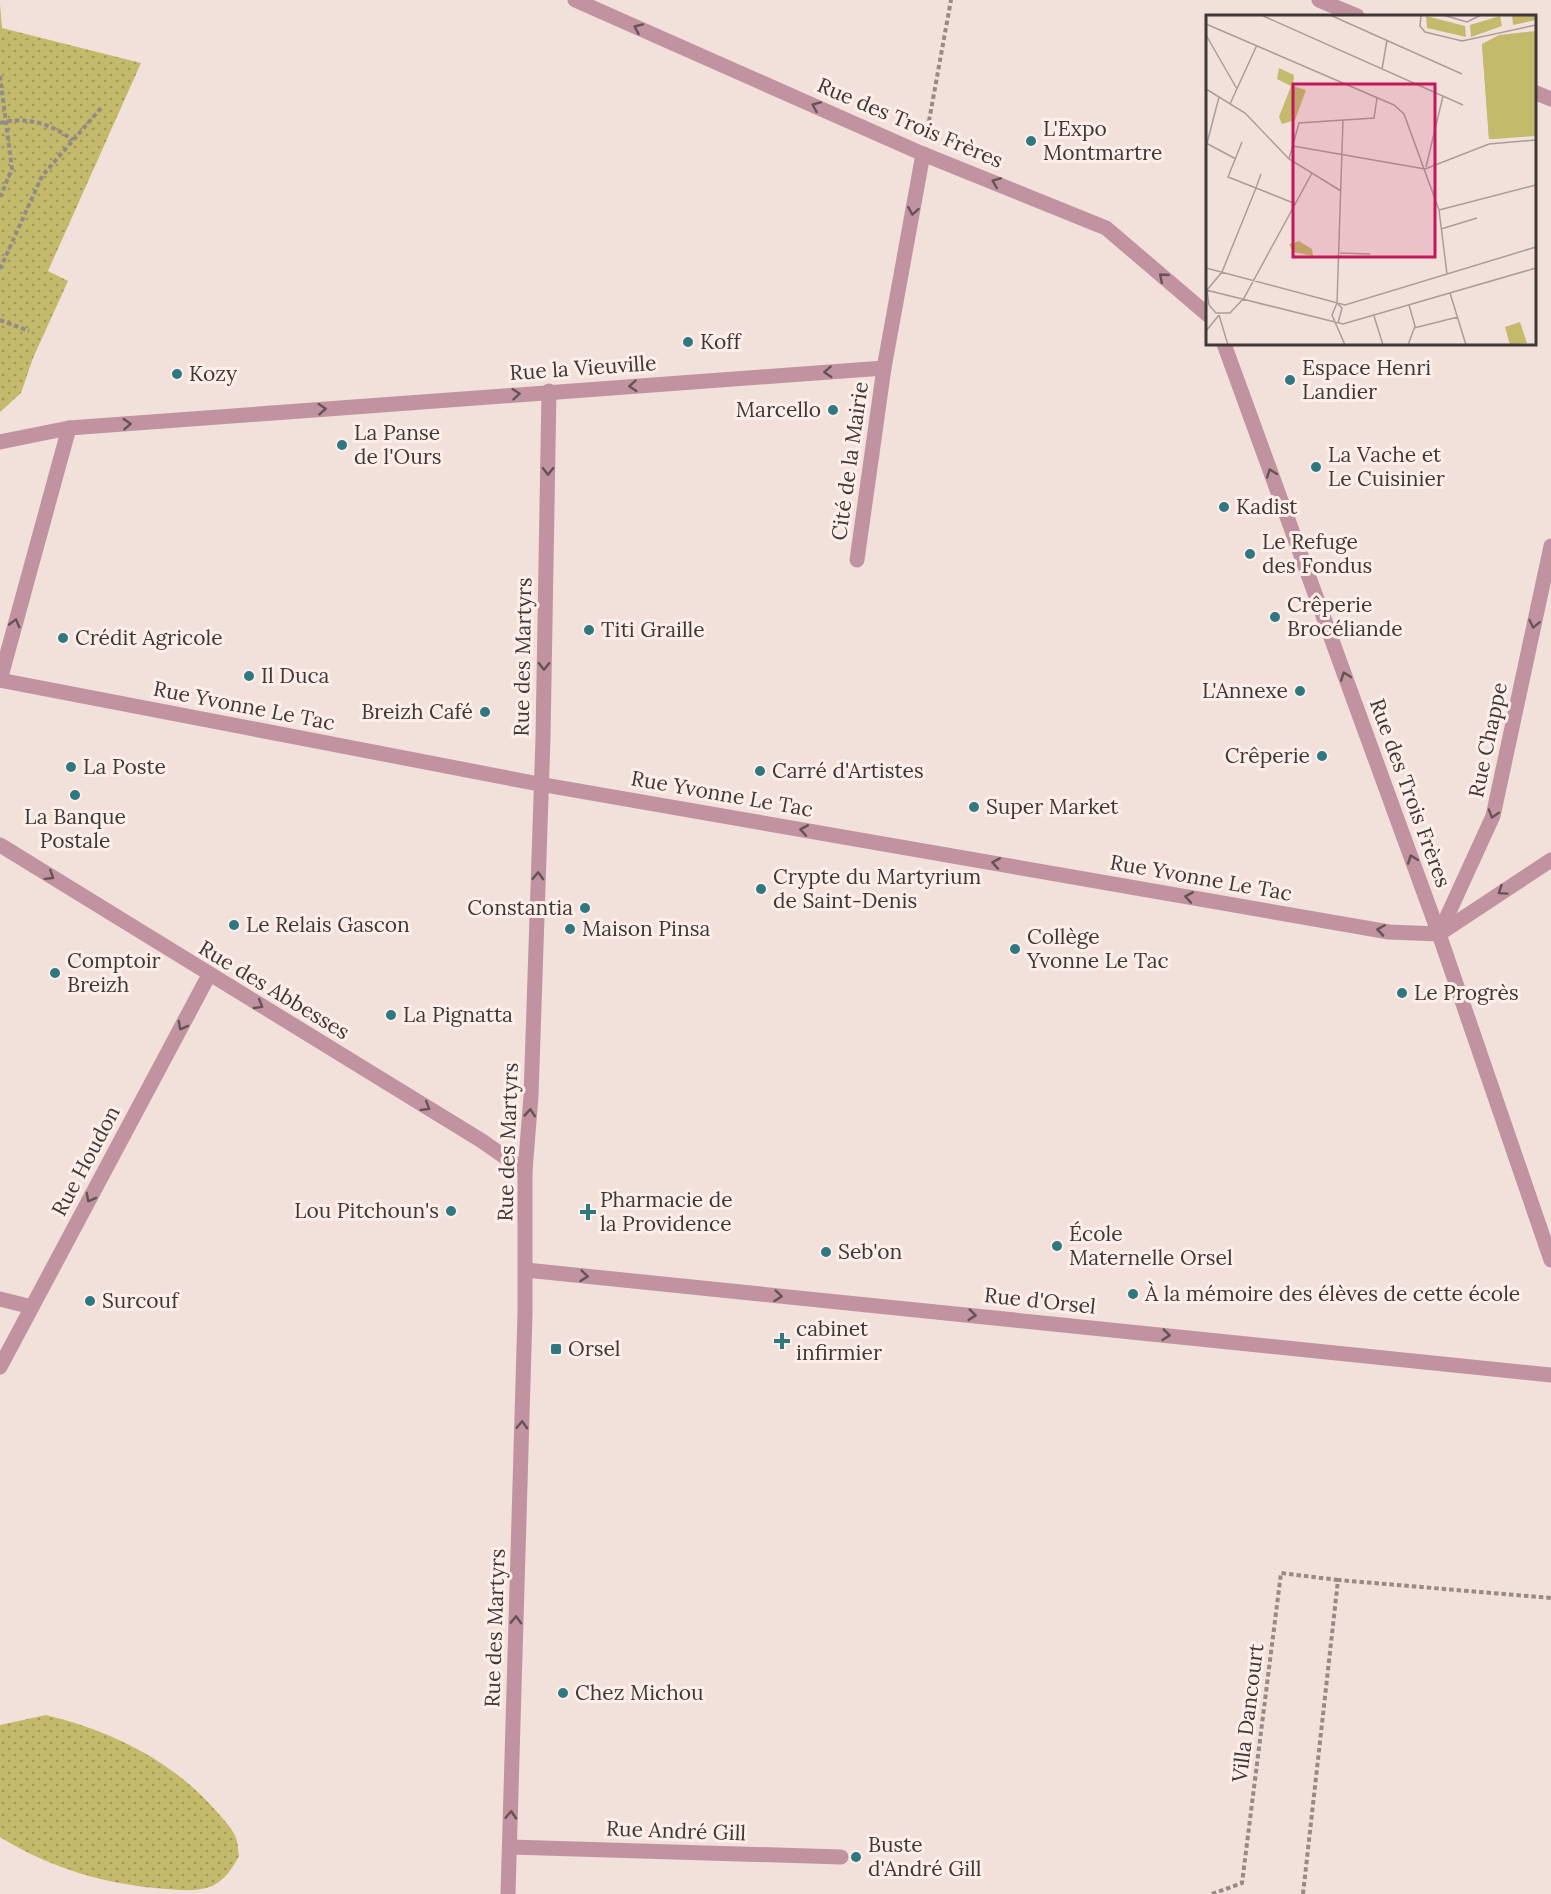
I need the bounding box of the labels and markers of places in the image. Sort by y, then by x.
place label: L'Expo Montmartre [1043,115,1162,166]
marker: L'Expo Montmartre [1024,134,1038,148]
place label: Koff [700,328,743,355]
marker: Koff [681,335,695,349]
place label: Espace Henri Landier [1302,354,1431,405]
place label: Kozy [189,360,237,387]
marker: Kozy [170,367,184,381]
marker: Espace Henri Landier [1283,373,1297,387]
place label: Marcello [736,396,821,423]
marker: Marcello [826,403,840,417]
place label: La Panse de l'Ours [354,419,442,470]
marker: La Panse de l'Ours [335,438,349,452]
place label: La Vache et Le Cuisinier [1328,441,1445,492]
marker: La Vache et Le Cuisinier [1309,460,1323,474]
place label: Kadist [1236,493,1298,520]
marker: Kadist [1217,500,1231,514]
place label: Le Refuge des Fondus [1262,528,1372,579]
marker: Le Refuge des Fondus [1243,547,1257,561]
place label: Crêperie Brocéliande [1287,591,1403,642]
marker: Crêperie Brocéliande [1268,610,1282,624]
place label: Titi Graille [601,616,705,643]
marker: Titi Graille [582,623,596,637]
place label: Crédit Agricole [75,624,223,651]
marker: Crédit Agricole [56,631,70,645]
place label: Il Duca [261,662,330,689]
marker: Il Duca [242,669,256,683]
place label: L'Annexe [1202,677,1288,704]
marker: L'Annexe [1293,684,1307,698]
place label: Breizh Café [361,698,473,725]
marker: Breizh Café [478,705,492,719]
place label: Crêperie [1225,742,1310,769]
marker: Crêperie [1315,749,1329,763]
place label: La Poste [83,753,166,780]
place label: Carré d'Artistes [772,757,924,784]
marker: La Poste [64,760,78,774]
marker: Carré d'Artistes [753,764,767,778]
marker: La Banque Postale [68,788,82,802]
place label: Super Market [986,793,1119,820]
marker: Super Market [967,800,981,814]
place label: La Banque Postale [24,803,126,854]
place label: Crypte du Martyrium de Saint-Denis [773,863,982,914]
marker: Crypte du Martyrium de Saint-Denis [754,882,768,896]
place label: Constantia [467,894,573,921]
marker: Constantia [578,901,592,915]
place label: Le Relais Gascon [246,911,410,938]
place label: Maison Pinsa [582,915,710,942]
marker: Le Relais Gascon [227,918,241,932]
marker: Maison Pinsa [563,922,577,936]
place label: Collège Yvonne Le Tac [1026,923,1169,974]
marker: Collège Yvonne Le Tac [1008,942,1022,956]
place label: Comptoir Breizh [67,947,161,998]
marker: Comptoir Breizh [48,966,62,980]
place label: Le Progrès [1414,979,1519,1006]
marker: Le Progrès [1395,986,1409,1000]
place label: La Pignatta [403,1001,513,1028]
marker: La Pignatta [384,1008,398,1022]
place label: Pharmacie de la Providence [600,1186,733,1237]
place label: Lou Pitchoun's [294,1197,439,1224]
marker: Lou Pitchoun's [444,1204,458,1218]
marker: Pharmacie de la Providence [581,1205,595,1219]
place label: École Maternelle Orsel [1069,1220,1233,1271]
place label: Seb'on [838,1238,903,1265]
marker: École Maternelle Orsel [1050,1239,1064,1253]
marker: Seb'on [819,1245,833,1259]
place label: À la mémoire des élèves de cette école [1144,1280,1520,1307]
place label: Surcouf [102,1287,180,1314]
marker: À la mémoire des élèves de cette école [1126,1287,1140,1301]
marker: Surcouf [83,1294,97,1308]
place label: cabinet infirmier [796,1315,882,1366]
marker: cabinet infirmier [773,1332,791,1350]
place label: Orsel [568,1335,621,1362]
marker: Orsel [549,1342,563,1356]
place label: Chez Michou [575,1679,704,1706]
marker: Chez Michou [556,1686,570,1700]
place label: Buste d'André Gill [868,1831,982,1882]
marker: Buste d'André Gill [849,1850,863,1864]

